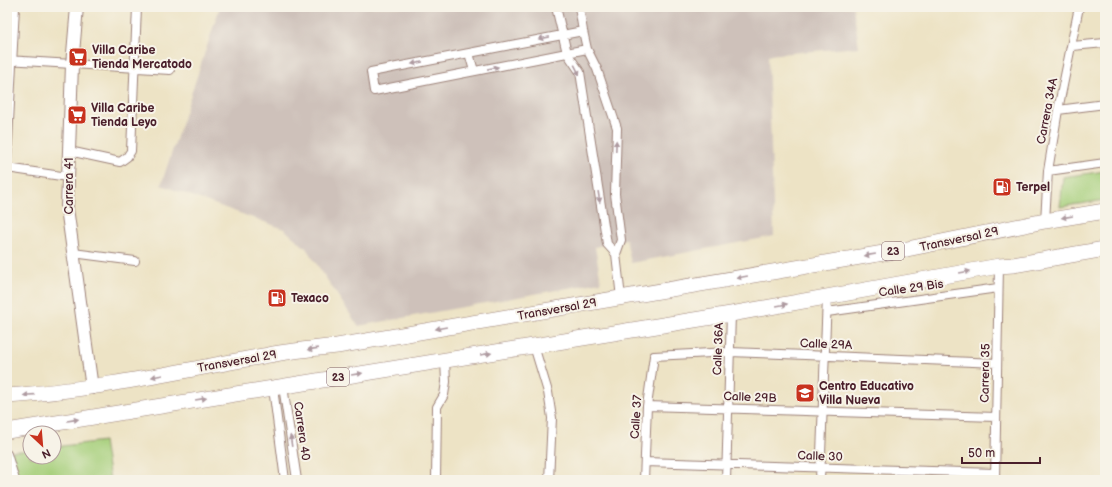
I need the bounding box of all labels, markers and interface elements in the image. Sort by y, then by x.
one-way arrow [538,36,550,42]
place label: Villa Caribe Tienda Mercatodo [92,43,192,72]
supermarket icon: Villa Caribe Tienda Mercatodo [67,46,89,68]
one-way arrow [411,60,423,66]
one-way arrow [487,64,499,70]
one-way arrow [574,64,580,76]
street label: Carrera 34A [1034,76,1061,145]
place label: Villa Caribe Tienda Leyo [91,101,157,130]
supermarket icon: Villa Caribe Tienda Leyo [66,104,88,126]
one-way arrow [613,140,620,152]
street label: Carrera 41 [62,158,77,214]
fuel station icon: Terpel [991,176,1013,198]
place label: Terpel [1016,180,1050,195]
one-way arrow [596,191,602,203]
one-way arrow [1060,215,1073,221]
street label: Transversal 29 [918,224,1000,255]
road number: 23 [882,242,904,260]
one-way arrow [864,252,876,258]
one-way arrow [959,269,971,275]
one-way arrow [736,274,748,280]
street label: Calle 29 Bis [878,277,944,300]
fuel station icon: Texaco [266,287,288,309]
place label: Texaco [291,291,329,306]
street label: Transversal 29 [516,295,598,324]
one-way arrow [776,302,788,308]
street label: Calle 36A [710,322,727,376]
one-way arrow [435,325,447,331]
street label: Calle 29A [800,336,853,353]
street label: Carrera 35 [977,343,994,403]
one-way arrow [307,346,319,352]
street label: Transversal 29 [196,347,278,376]
one-way arrow [480,351,492,357]
road number: 23 [327,368,349,386]
one-way arrow [351,371,363,377]
one-way arrow [151,373,163,379]
place label: Centro Educativo Villa Nueva [819,379,914,408]
school or university icon: Centro Educativo Villa Nueva [794,382,816,404]
street label: Calle 29B [723,389,777,406]
one-way arrow [22,392,35,398]
street label: Calle 37 [627,394,646,440]
one-way arrow [195,396,208,402]
street label: Carrera 40 [290,401,313,462]
one-way arrow [67,417,79,423]
north arrow [22,425,62,465]
one-way arrow [288,435,294,447]
scale bar [962,439,1040,465]
text: N [40,446,53,461]
text: 50 m [968,446,995,461]
street label: Calle 30 [797,448,843,465]

